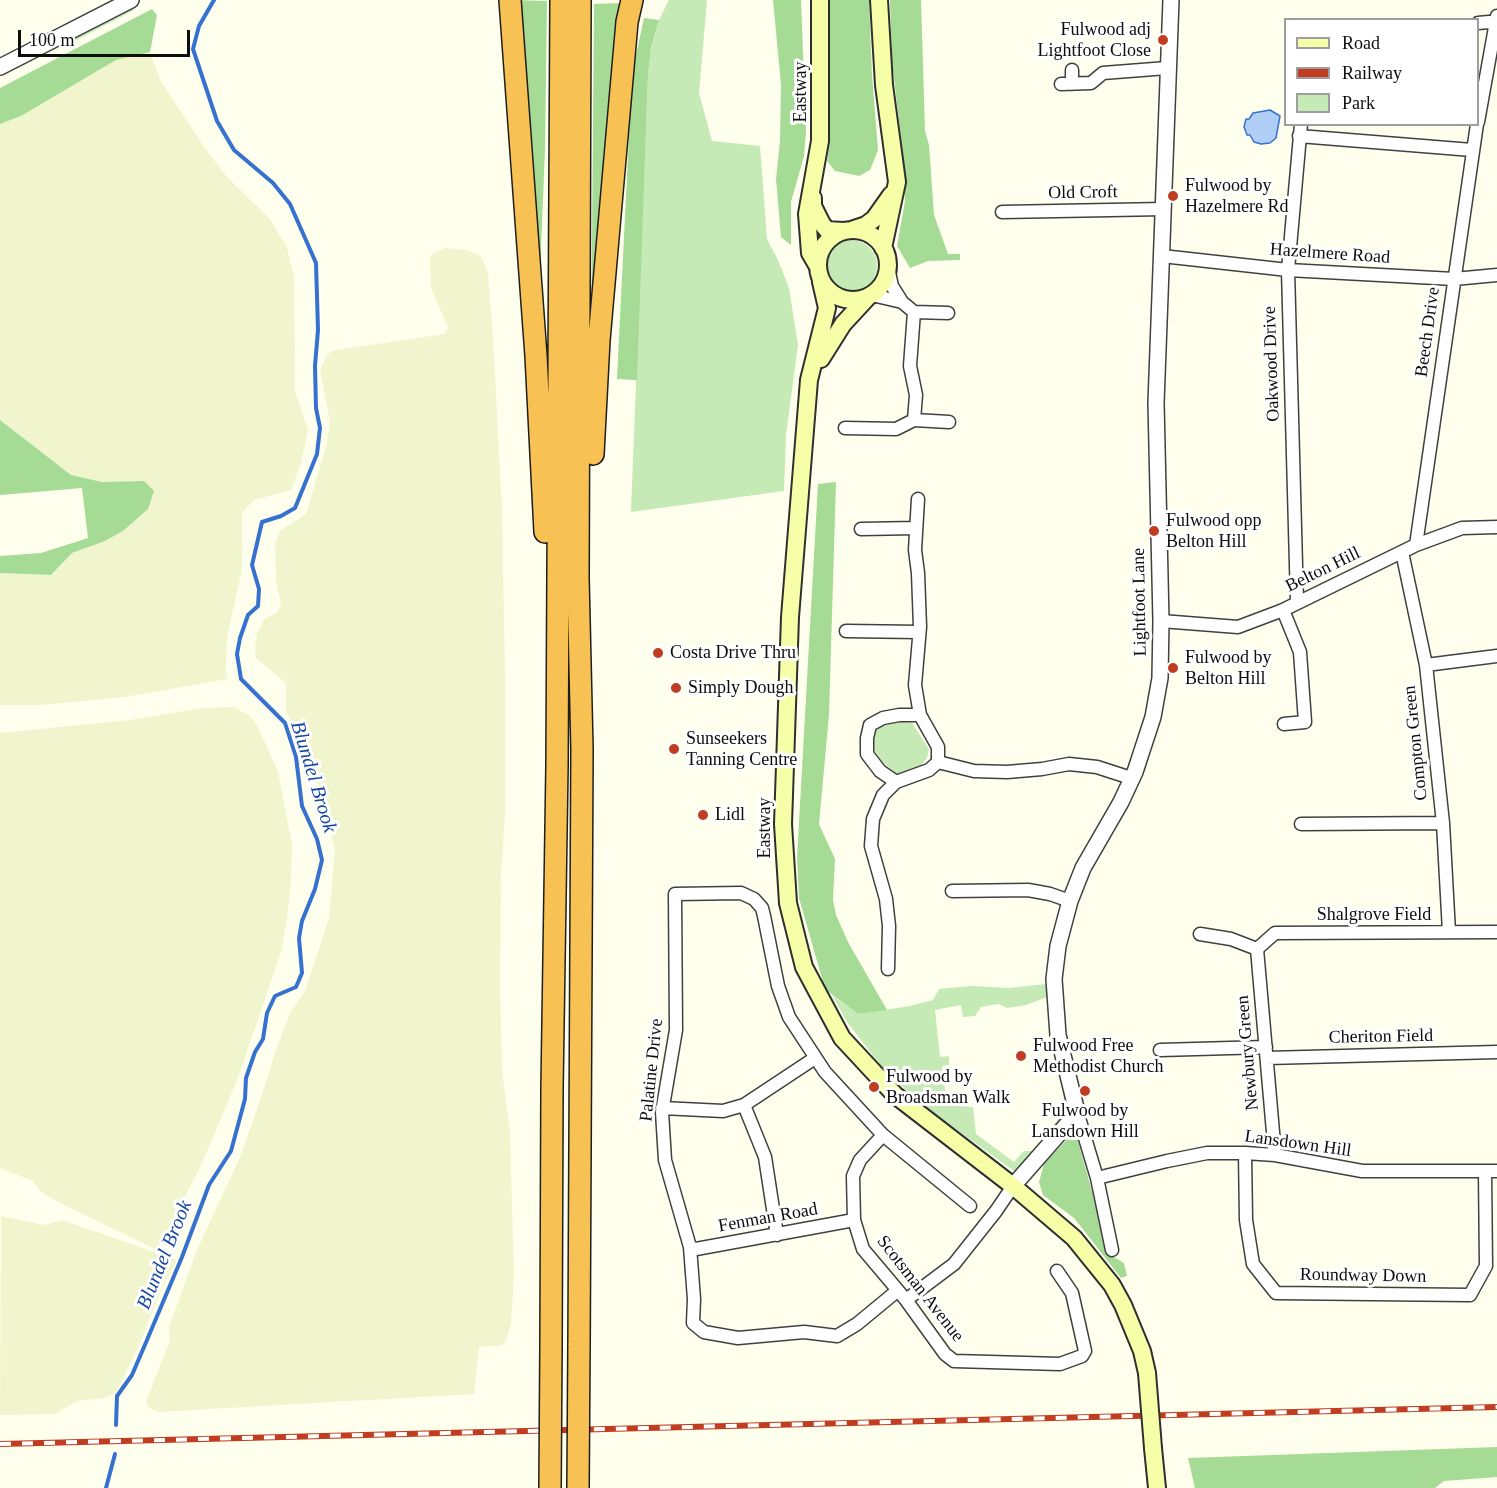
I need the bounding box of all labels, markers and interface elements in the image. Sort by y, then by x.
scale bar [21,18,194,56]
legend [1284,18,1479,126]
place label: Fulwood adj Lightfoot Close [1038,19,1151,62]
text: 100 m [29,30,75,50]
marker: Fulwood adj Lightfoot Close [1156,33,1170,47]
text: Road [1342,33,1380,53]
street label: Eastway [790,62,812,122]
text: Railway [1342,63,1402,83]
text: Park [1342,93,1375,113]
place label: Fulwood by Hazelmere Rd [1185,175,1288,218]
street label: Old Croft [1048,182,1118,204]
marker: Fulwood by Hazelmere Rd [1166,189,1180,203]
street label: Hazelmere Road [1269,239,1391,269]
street label: Beech Drive [1411,286,1445,378]
street label: Oakwood Drive [1259,306,1285,422]
place label: Fulwood opp Belton Hill [1166,510,1262,552]
marker: Fulwood opp Belton Hill [1147,524,1161,538]
street label: Belton Hill [1282,543,1364,597]
street label: Lightfoot Lane [1128,548,1152,656]
place label: Costa Drive Thru [670,642,796,664]
marker: Costa Drive Thru [651,646,665,660]
place label: Fulwood by Belton Hill [1185,647,1272,690]
marker: Fulwood by Belton Hill [1166,661,1180,675]
place label: Simply Dough [688,677,794,699]
marker: Simply Dough [669,681,683,695]
street label: Compton Green [1399,684,1433,802]
water label: Blundel Brook [285,718,341,836]
place label: Sunseekers Tanning Centre [686,728,797,771]
marker: Sunseekers Tanning Centre [667,742,681,756]
street label: Eastway [754,798,776,858]
place label: Lidl [715,804,745,826]
marker: Lidl [696,808,710,822]
street label: Shalgrove Field [1317,904,1431,926]
street label: Newbury Green [1232,995,1264,1111]
street label: Palatine Drive [636,1017,668,1123]
street label: Cheriton Field [1329,1025,1433,1049]
place label: Fulwood Free Methodist Church [1033,1035,1163,1078]
marker: Fulwood Free Methodist Church [1014,1049,1028,1063]
place label: Fulwood by Broadsman Walk [886,1066,1010,1108]
marker: Fulwood by Broadsman Walk [867,1080,881,1094]
marker: Fulwood by Lansdown Hill [1078,1084,1092,1098]
place label: Fulwood by Lansdown Hill [1031,1100,1139,1142]
street label: Lansdown Hill [1243,1126,1353,1162]
water label: Blundel Brook [132,1197,198,1313]
street label: Fenman Road [717,1199,819,1237]
street label: Scotsman Avenue [872,1231,968,1347]
street label: Roundway Down [1300,1264,1426,1288]

